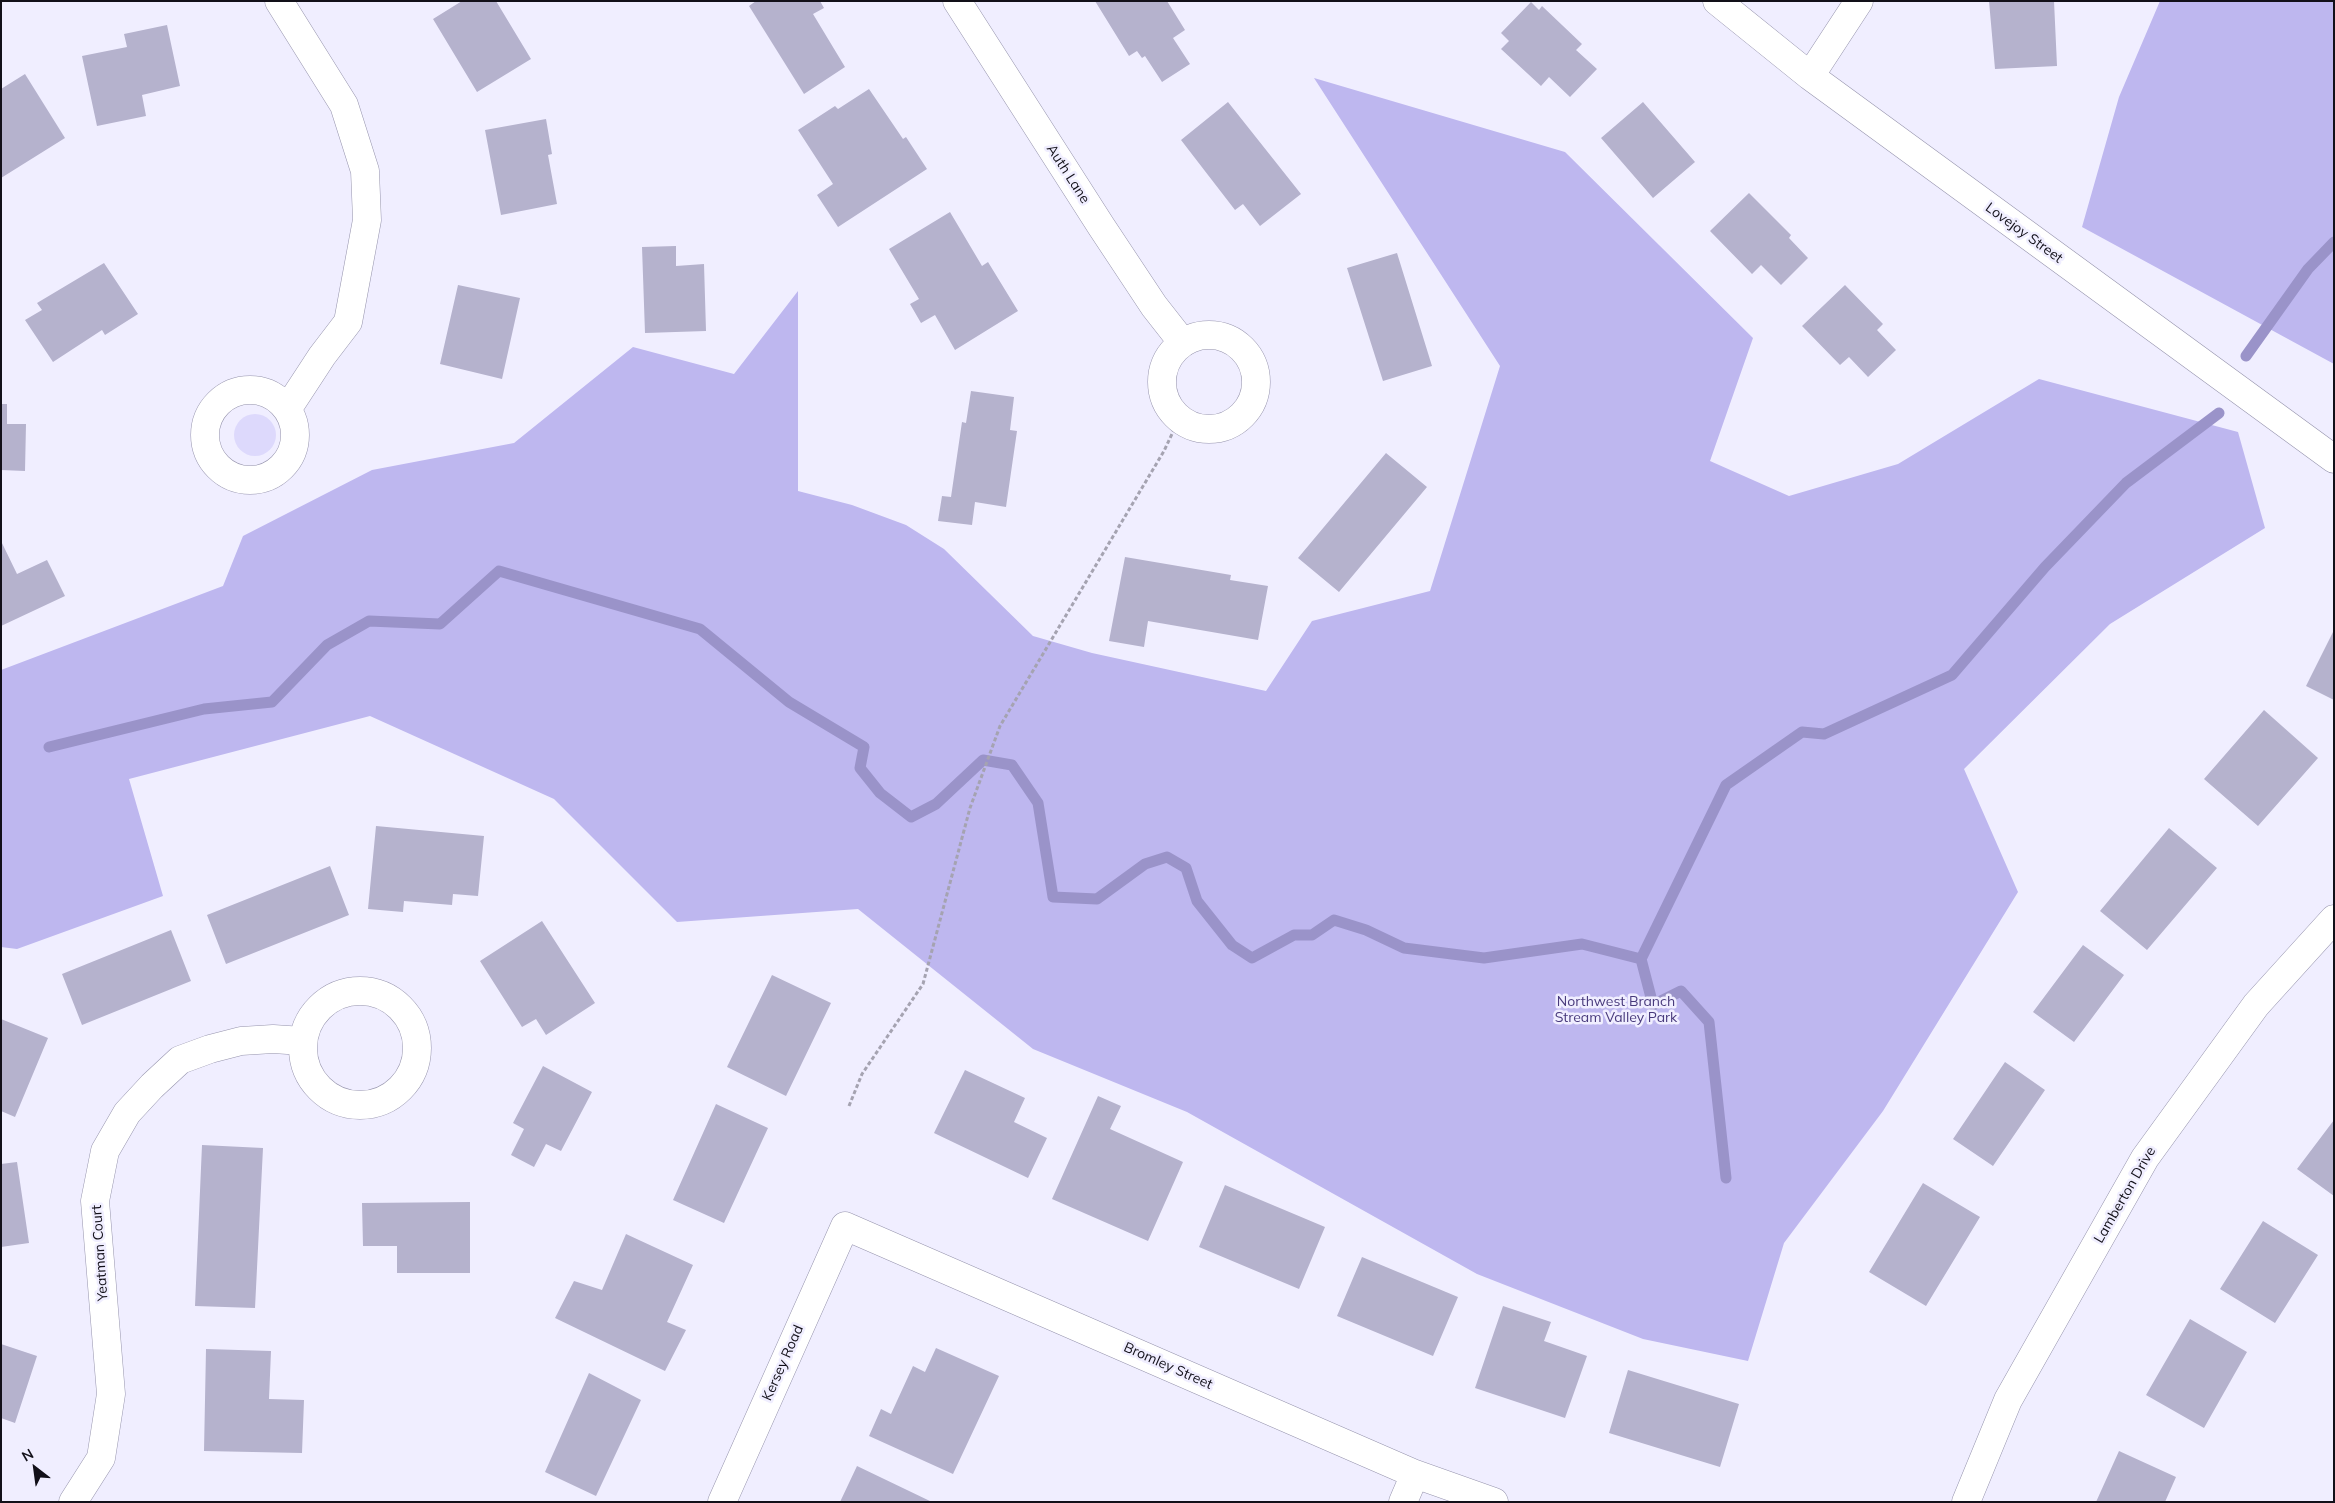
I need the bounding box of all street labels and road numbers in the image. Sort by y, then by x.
street label: Auth Lane [1043,141,1093,207]
street label: Lovejoy Street [1982,199,2066,267]
street label: Lamberton Drive [2091,1144,2159,1246]
street label: Yeatman Court [88,1204,112,1302]
street label: Kersey Road [759,1322,807,1404]
street label: Bromley Street [1121,1339,1215,1393]

